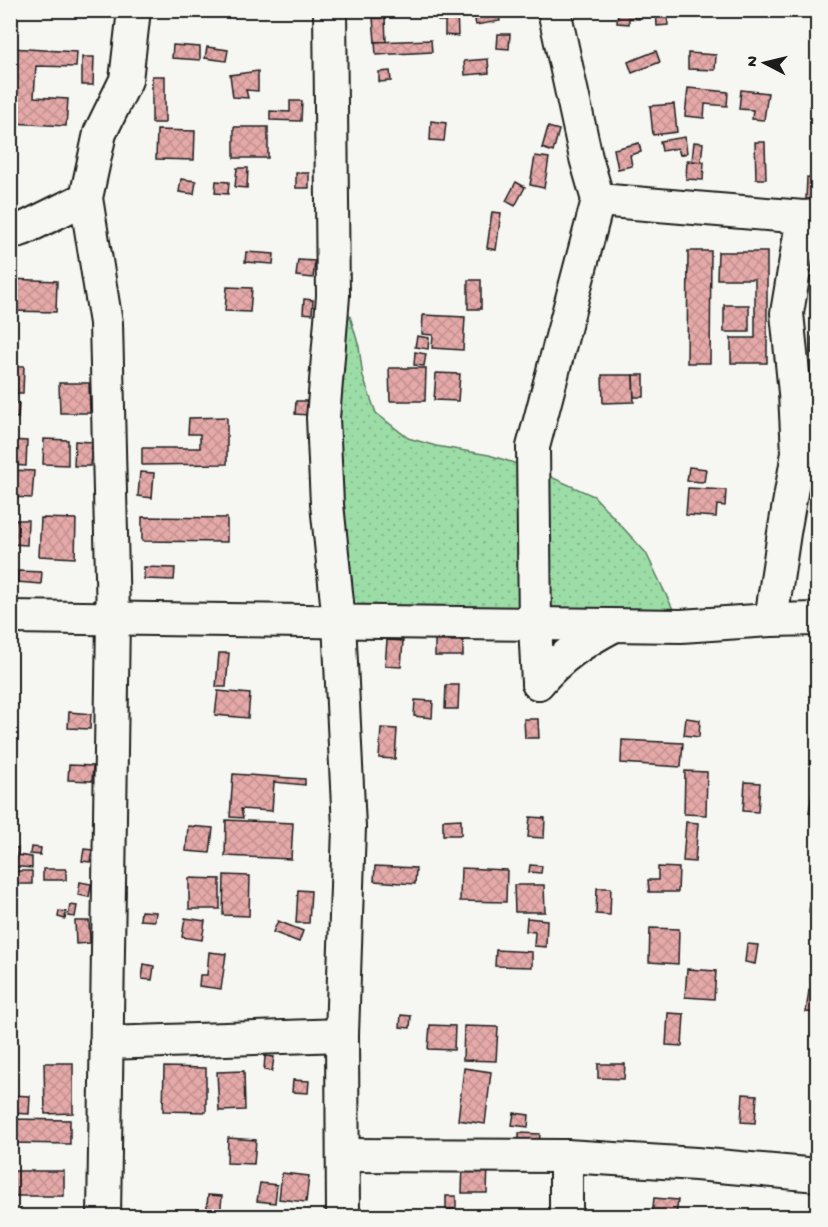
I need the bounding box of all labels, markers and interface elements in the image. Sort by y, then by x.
north arrow [735,33,795,93]
text: N [744,55,764,68]

